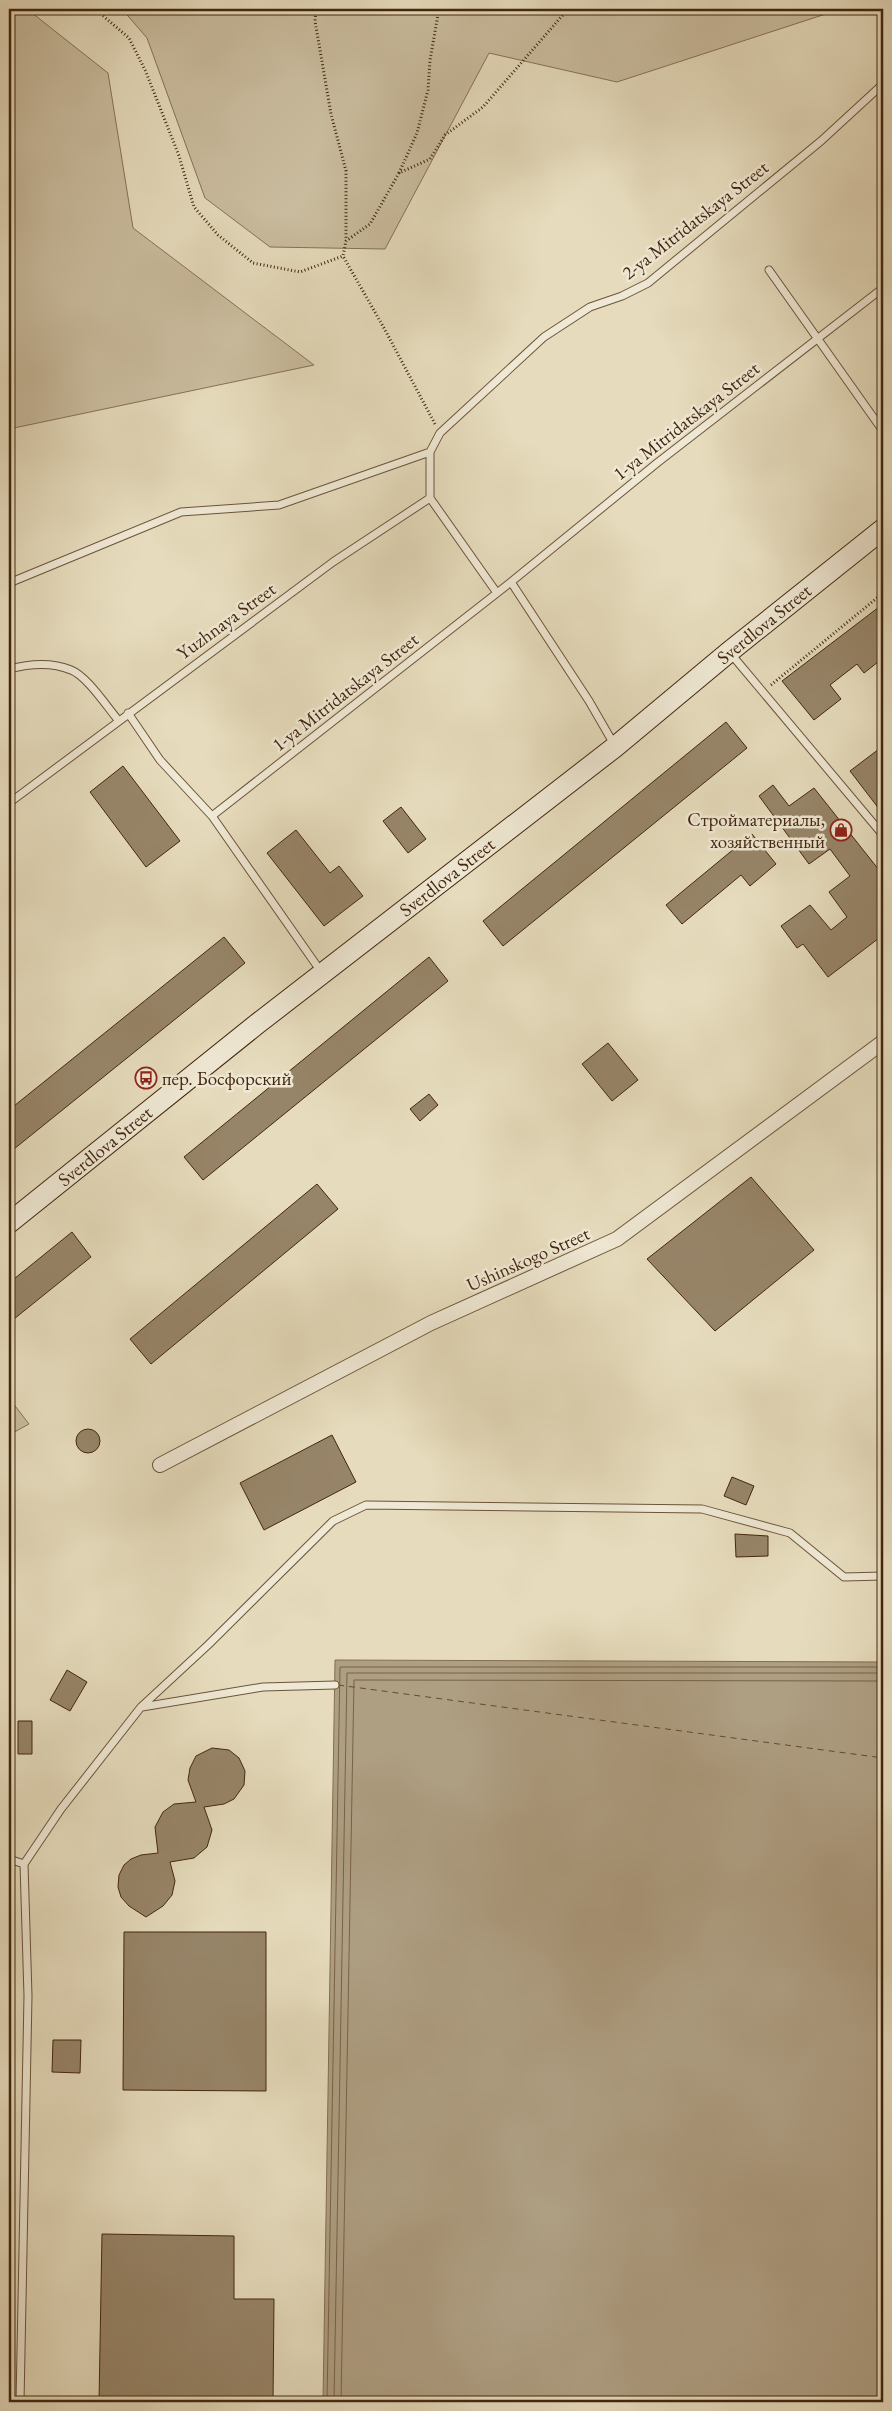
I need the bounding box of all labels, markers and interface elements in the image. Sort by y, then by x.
street label: 2-ya Mitridatskaya Street [617,155,773,285]
street label: 1-ya Mitridatskaya Street [608,356,764,486]
street label: Yuzhnaya Street [172,577,281,665]
street label: Sverdlova Street [711,578,817,670]
street label: 1-ya Mitridatskaya Street [267,627,423,757]
place label: Стройматериалы, хозяйственный [687,807,825,854]
shop icon: Стройматериалы, хозяйственный [829,818,853,842]
street label: Sverdlova Street [394,832,500,922]
bus stop icon: пер. Босфорский [134,1066,158,1090]
place label: пер. Босфорский [162,1066,291,1091]
street label: Sverdlova Street [52,1100,158,1192]
street label: Ushinskogo Street [462,1221,594,1297]

